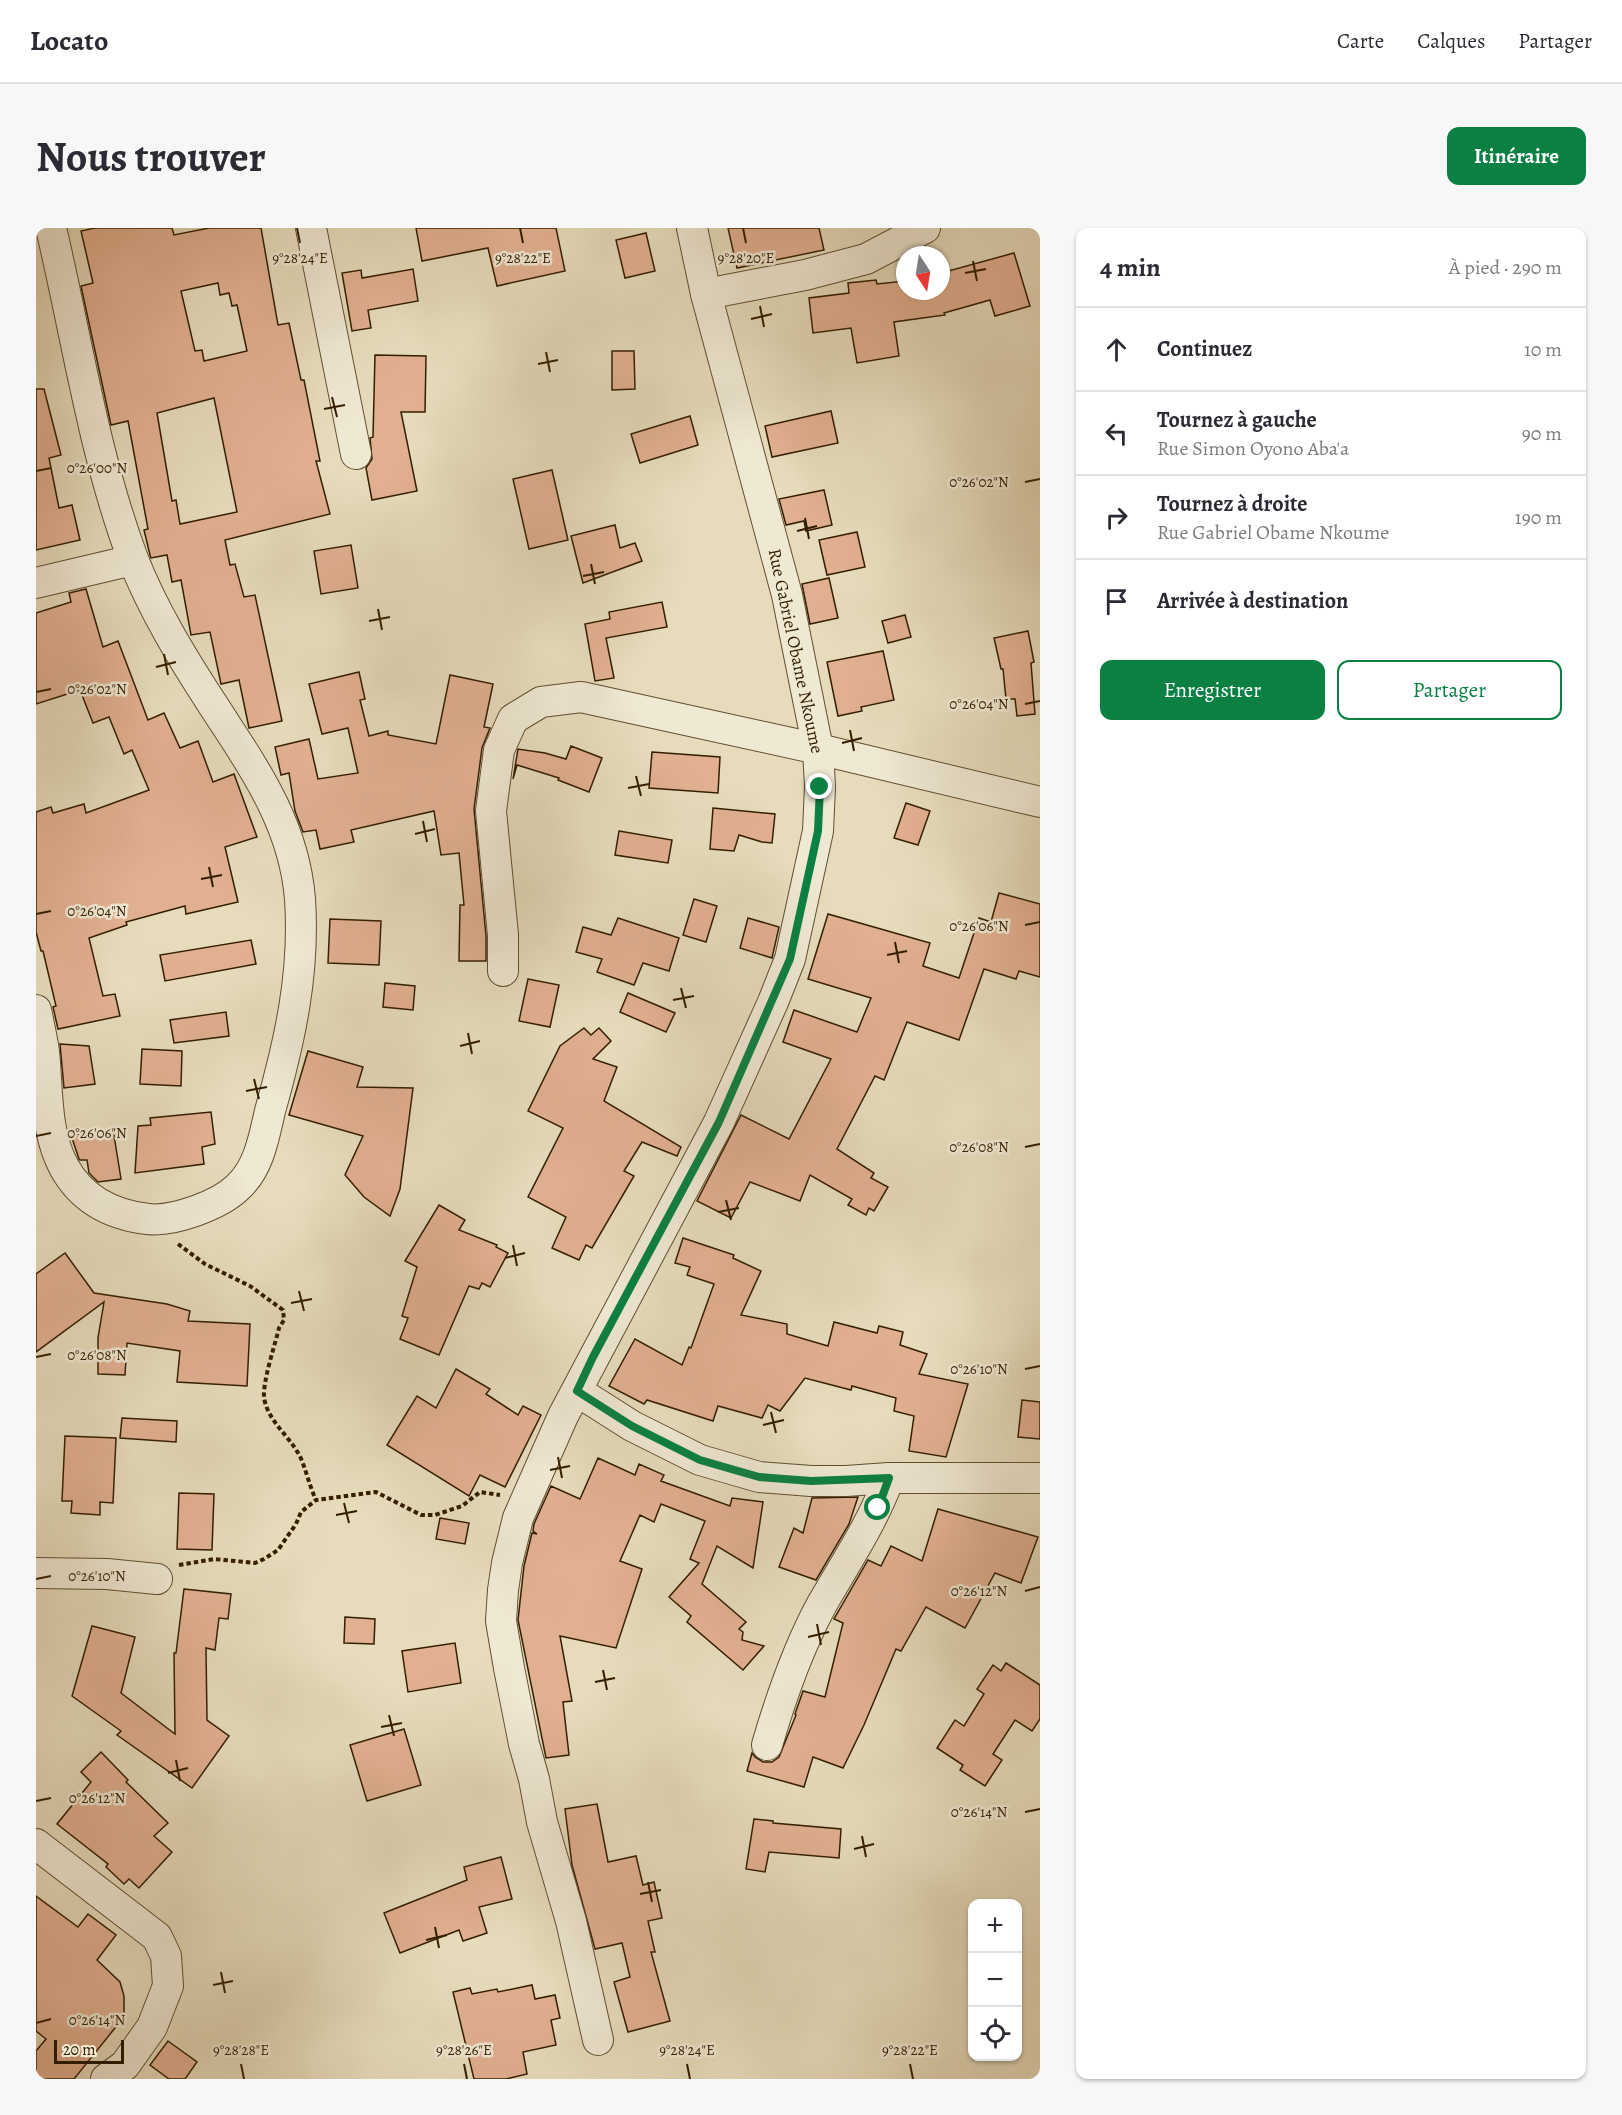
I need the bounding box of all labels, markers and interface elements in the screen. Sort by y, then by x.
text: Locato [30,22,108,60]
text: Carte [1337,27,1384,55]
text: Calques [1417,27,1485,55]
text: Partager [1518,27,1592,55]
button: Itinéraire [1447,127,1586,185]
text: Nous trouver [36,128,266,185]
north arrow [896,246,950,300]
text: 9°28'24"E [272,248,328,268]
text: 9°28'22"E [495,248,551,268]
text: 9°28'20"E [718,248,774,268]
text: 4 min [1100,250,1161,285]
text: À pied · 290 m [1449,254,1562,281]
icon: ahead [1100,333,1133,366]
text: Continuez [1157,334,1252,364]
text: 10 m [1524,336,1562,363]
text: Tournez à gauche [1157,405,1317,435]
icon: left [1100,417,1133,450]
text: 90 m [1522,420,1562,447]
text: Rue Simon Oyono Aba'a [1157,435,1349,462]
text: 0°26'00"N [67,458,127,478]
text: 0°26'02"N [949,472,1009,492]
text: Tournez à droite [1157,489,1308,519]
icon: right [1100,501,1133,534]
text: 190 m [1515,504,1562,531]
text: Rue Gabriel Obame Nkoume [1157,519,1389,546]
street label: Rue Gabriel Obame Nkoume [763,546,829,756]
icon: arrive [1100,585,1133,618]
text: Arrivée à destination [1157,586,1348,616]
button: Enregistrer [1100,660,1325,720]
button: Partager [1337,660,1562,720]
text: 0°26'02"N [67,679,127,699]
text: 0°26'04"N [949,694,1009,714]
route end [806,773,832,799]
text: 0°26'04"N [67,901,127,921]
text: 0°26'06"N [949,916,1009,936]
text: 0°26'06"N [67,1123,127,1143]
text: 0°26'08"N [949,1137,1009,1157]
text: 0°26'08"N [67,1345,127,1365]
text: 0°26'10"N [950,1359,1008,1379]
route start [864,1494,890,1520]
text: 0°26'10"N [68,1566,126,1586]
text: 0°26'12"N [951,1581,1008,1601]
text: 0°26'12"N [69,1788,126,1808]
text: 0°26'14"N [951,1802,1007,1822]
map controls [968,1899,1022,2061]
button: + [968,1899,1022,1953]
button: − [968,1953,1022,2007]
button: locate [968,2007,1022,2061]
text: 0°26'14"N [69,2010,125,2030]
scale bar [54,2037,124,2064]
text: 20 m [63,2039,96,2061]
text: 9°28'28"E [213,2040,269,2060]
text: 9°28'26"E [436,2040,492,2060]
text: 9°28'24"E [659,2040,715,2060]
text: 9°28'22"E [882,2040,938,2060]

